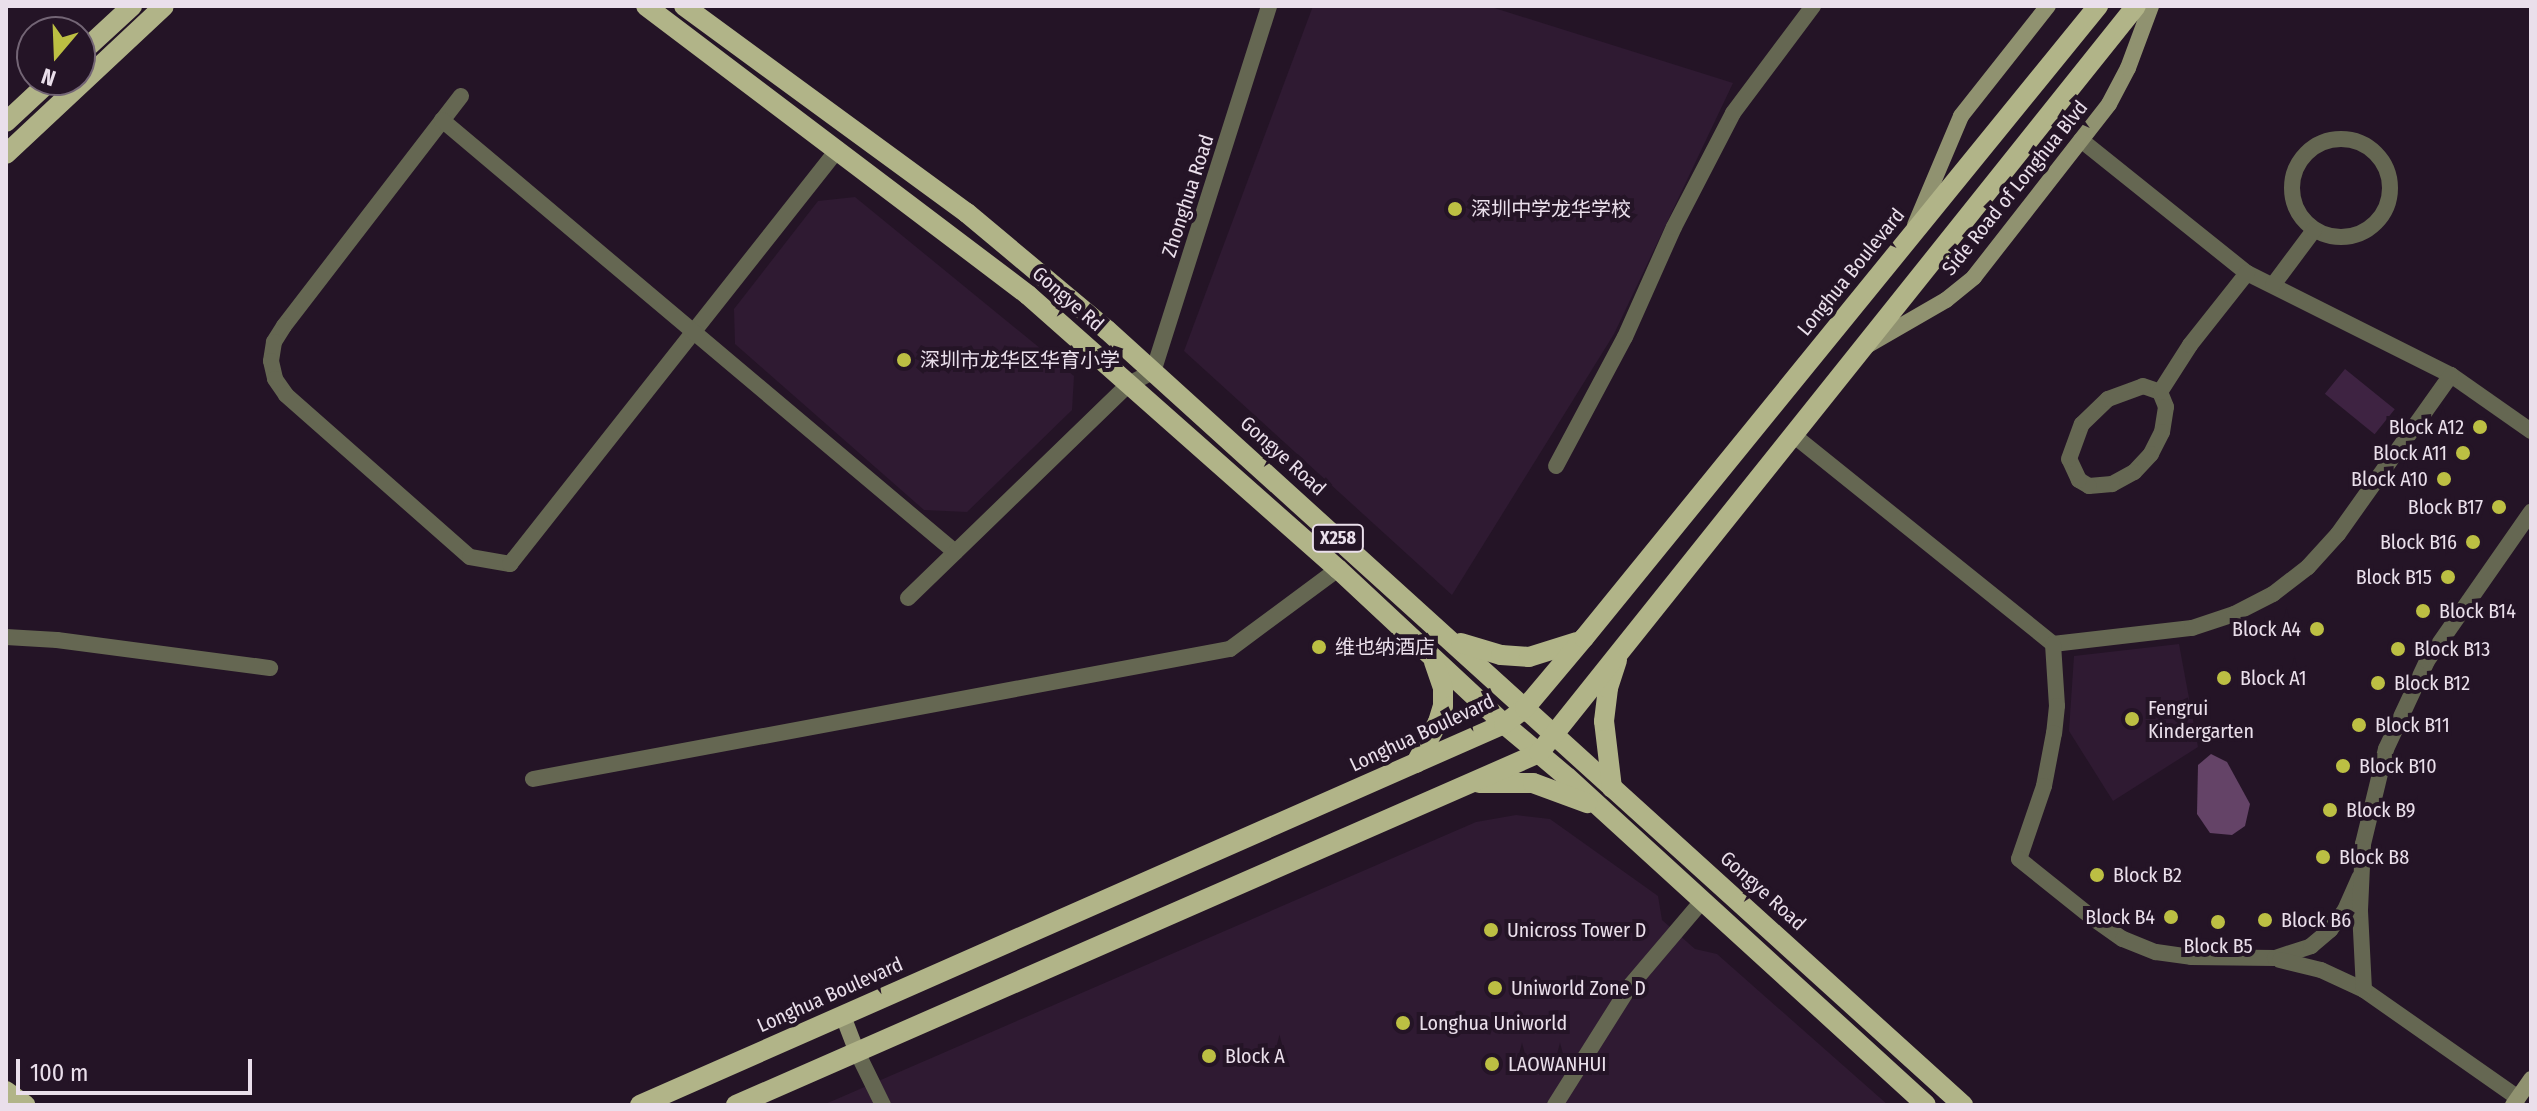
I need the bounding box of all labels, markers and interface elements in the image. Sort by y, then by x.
north arrow [16,16,96,96]
text: N [38,62,59,92]
street label: Side Road of Longhua Blvd [1937,96,2093,280]
street label: Zhonghua Road [1157,132,1219,260]
place label: 深圳中学龙华学校 [1471,197,1631,221]
marker: 深圳中学龙华学校 [1446,200,1464,218]
street label: Longhua Boulevard [1792,204,1910,340]
street label: Gongye Rd [1027,262,1109,336]
place label: 深圳市龙华区华育小学 [920,348,1120,372]
marker: 深圳市龙华区华育小学 [895,351,913,369]
street label: Gongye Road [1235,411,1331,501]
place label: Block A12 [2389,415,2464,439]
marker: Block A12 [2471,418,2489,436]
place label: Block A11 [2373,441,2447,465]
marker: Block A11 [2454,444,2472,462]
place label: Block A10 [2351,467,2428,491]
marker: Block A10 [2435,470,2453,488]
place label: Block B17 [2408,495,2483,519]
marker: Block B17 [2490,498,2508,516]
road number: X258 [1310,524,1366,552]
place label: Block B16 [2380,530,2457,554]
marker: Block B16 [2464,533,2482,551]
place label: Block B15 [2356,565,2432,589]
marker: Block B15 [2439,568,2457,586]
place label: Block B14 [2439,599,2516,623]
marker: Block B14 [2414,602,2432,620]
place label: Block A4 [2232,617,2301,641]
marker: Block A4 [2308,620,2326,638]
place label: 维也纳酒店 [1335,635,1435,659]
place label: Block B13 [2414,637,2490,661]
marker: 维也纳酒店 [1310,638,1328,656]
marker: Block B13 [2389,640,2407,658]
place label: Block A1 [2240,666,2307,690]
marker: Block A1 [2215,669,2233,687]
place label: Block B12 [2394,671,2470,695]
marker: Block B12 [2369,674,2387,692]
street label: Longhua Boulevard [1346,689,1498,777]
place label: Fengrui Kindergarten [2148,696,2254,743]
marker: Fengrui Kindergarten [2123,710,2141,728]
place label: Block B11 [2375,713,2450,737]
marker: Block B11 [2350,716,2368,734]
place label: Block B10 [2359,754,2437,778]
marker: Block B10 [2334,757,2352,775]
place label: Block B9 [2346,798,2415,822]
marker: Block B9 [2321,801,2339,819]
place label: Block B8 [2339,845,2409,869]
street label: Gongye Road [1715,846,1811,936]
marker: Block B8 [2314,848,2332,866]
place label: Block B2 [2113,863,2182,887]
marker: Block B2 [2088,866,2106,884]
place label: Block B4 [2085,905,2155,929]
marker: Block B4 [2162,908,2180,926]
place label: Block B6 [2281,908,2351,932]
marker: Block B6 [2256,911,2274,929]
marker: Block B5 [2209,913,2227,931]
place label: Unicross Tower D [1507,918,1646,942]
marker: Unicross Tower D [1482,921,1500,939]
place label: Block B5 [2183,934,2253,958]
street label: Longhua Boulevard [753,952,907,1038]
place label: Uniworld Zone D [1511,976,1646,1000]
marker: Uniworld Zone D [1486,979,1504,997]
place label: Longhua Uniworld [1419,1011,1567,1035]
marker: Longhua Uniworld [1394,1014,1412,1032]
scale bar [20,1043,256,1093]
place label: Block A [1225,1044,1285,1068]
marker: Block A [1200,1047,1218,1065]
place label: LAOWANHUI [1508,1052,1606,1076]
marker: LAOWANHUI [1483,1055,1501,1073]
text: 100 m [30,1059,88,1087]

